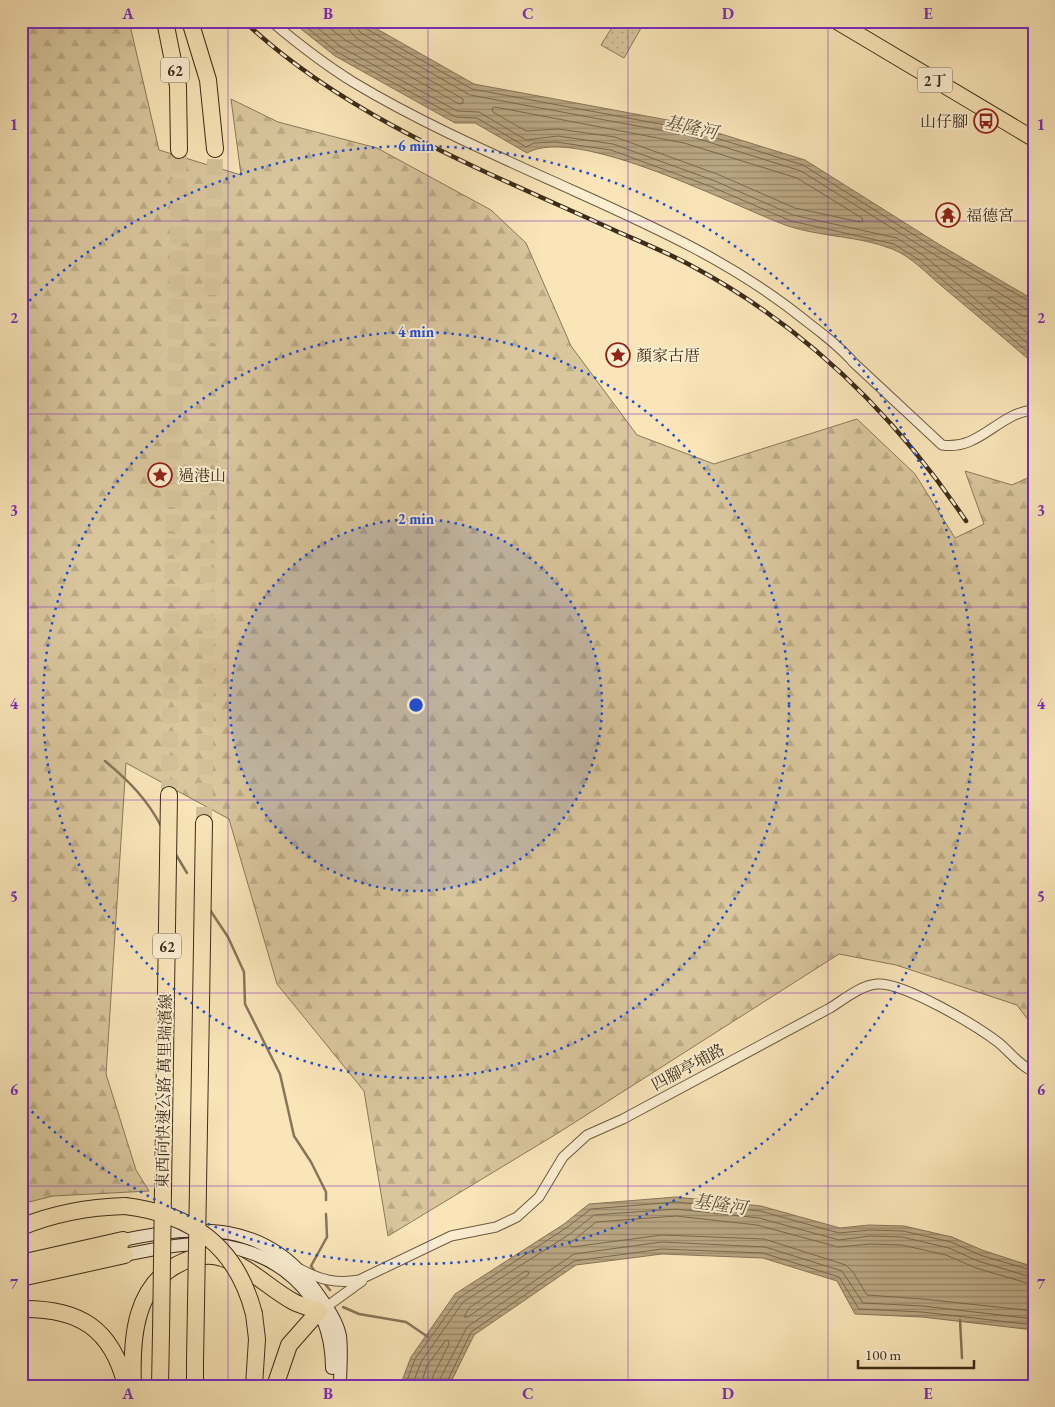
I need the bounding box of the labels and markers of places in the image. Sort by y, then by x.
bus stop icon: 山仔腳 [973,108,999,134]
place label: 山仔腳 [920,111,968,132]
temple icon: 福德宮 [935,202,961,228]
place label: 福德宮 [966,205,1014,226]
place icon: 顏家古厝 [605,342,631,368]
place label: 顏家古厝 [636,345,700,366]
place icon: 過港山 [147,462,173,488]
place label: 過港山 [178,465,226,486]
centre of rings [407,696,425,714]

